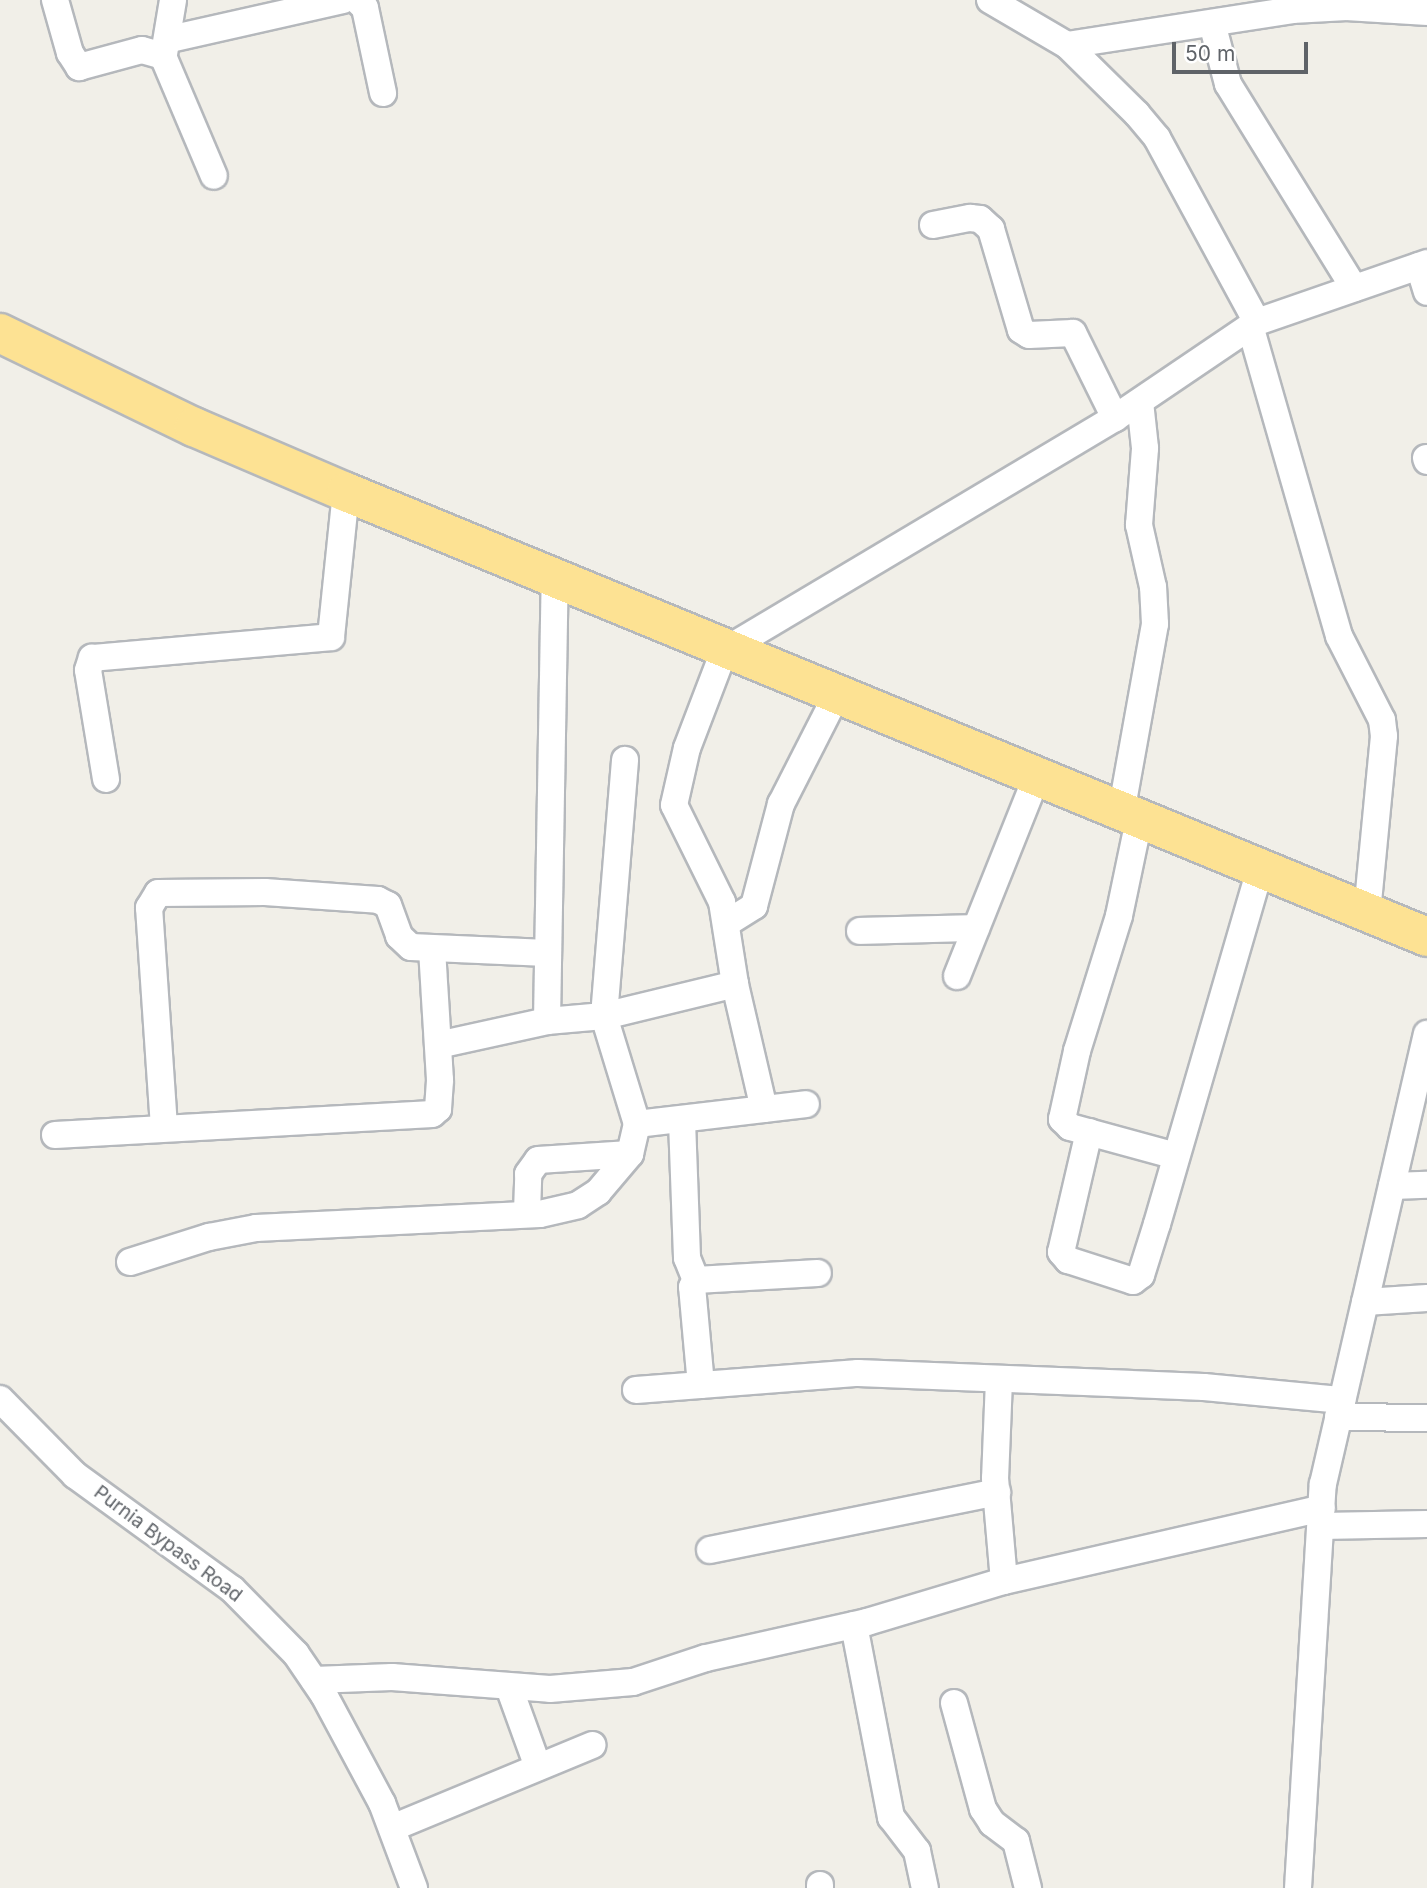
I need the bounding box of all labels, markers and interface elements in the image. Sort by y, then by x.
scale bar [1175,28,1312,72]
text: 50 m [1185,41,1235,66]
street label: Purnia Bypass Road [89,1481,247,1607]

